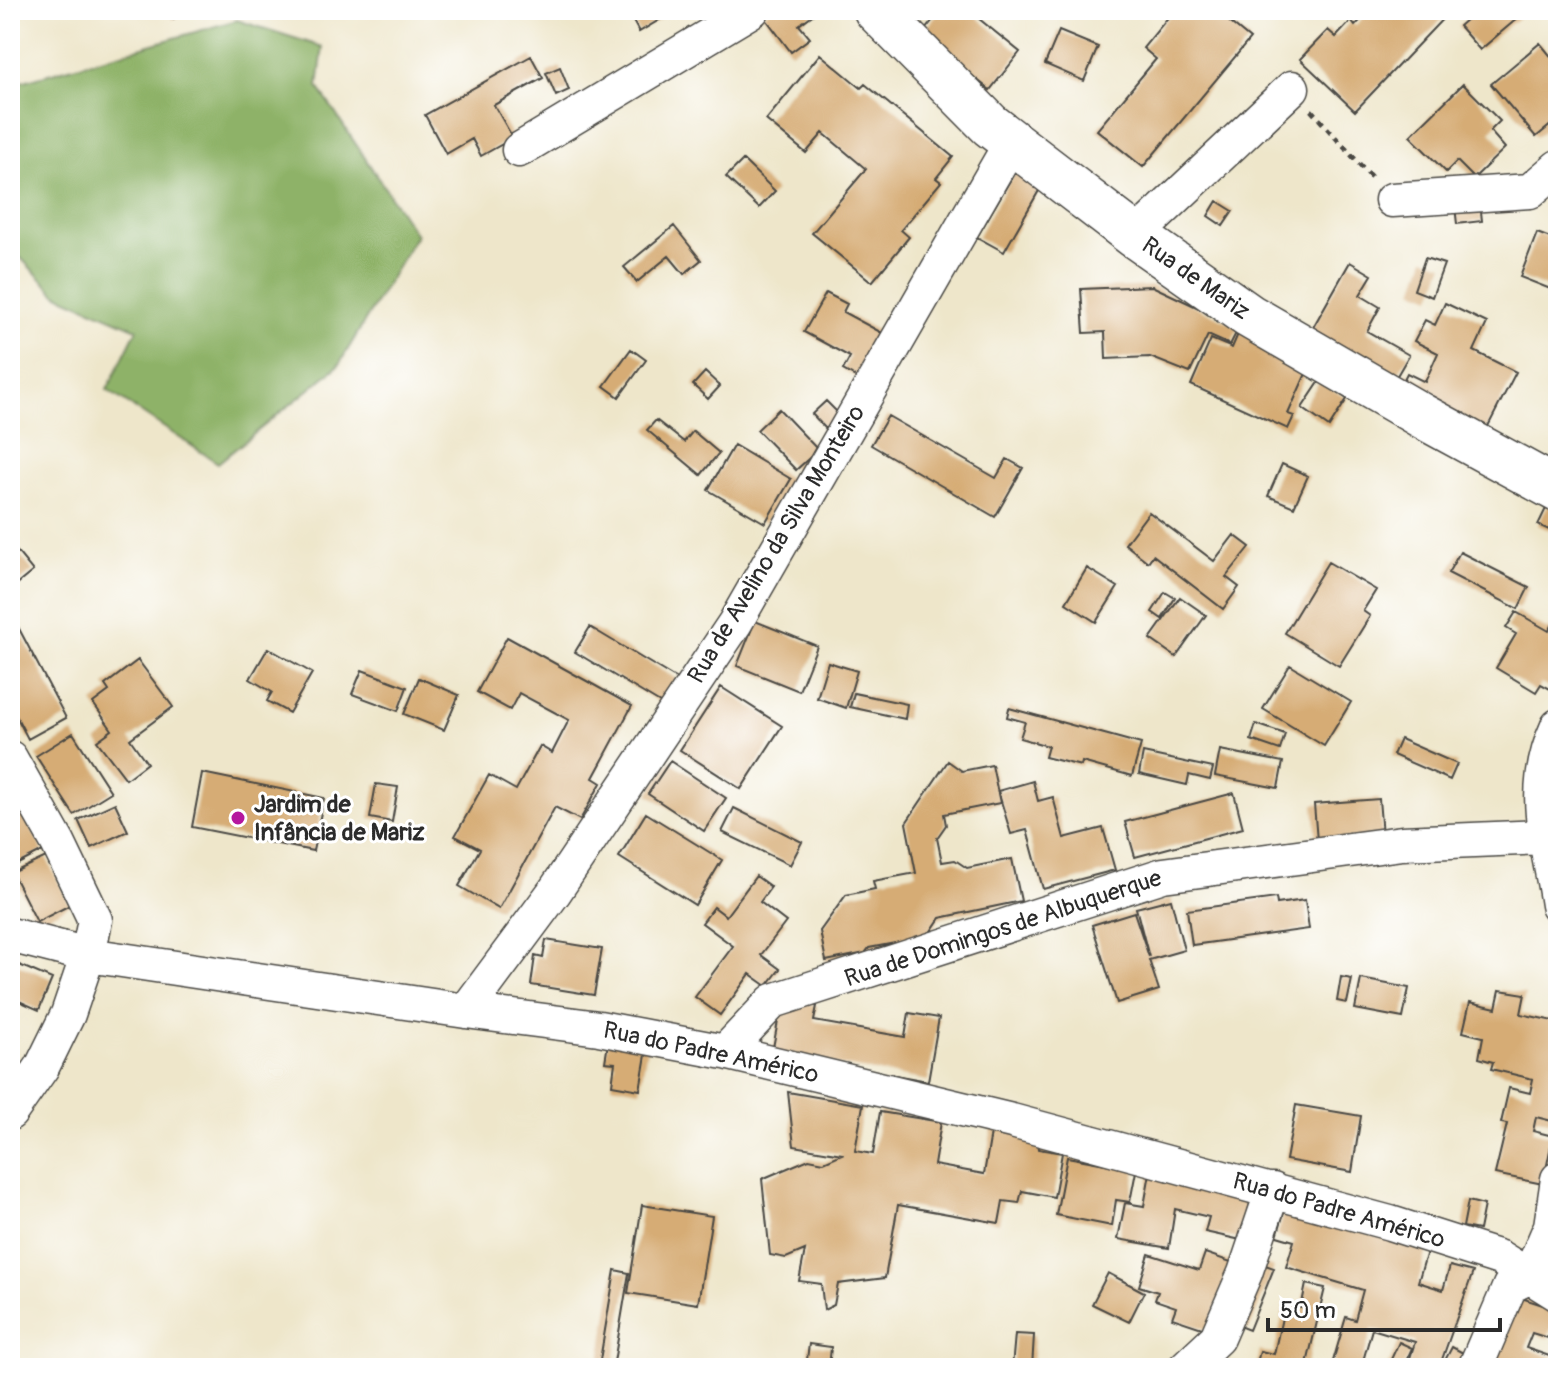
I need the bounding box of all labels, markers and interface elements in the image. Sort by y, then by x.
street label: Rua de Mariz [1136,231,1255,326]
street label: Rua de Avelino da Silva Monteiro [682,400,871,689]
place label: Jardim de Infância de Mariz [254,790,425,847]
marker: Jardim de Infância de Mariz [229,809,247,827]
street label: Rua de Domingos de Albuquerque [841,863,1165,993]
street label: Rua do Padre Américo [601,1016,821,1089]
street label: Rua do Padre Américo [1230,1166,1448,1255]
scale bar [1268,1282,1500,1332]
text: 50 m [1280,1296,1336,1325]

